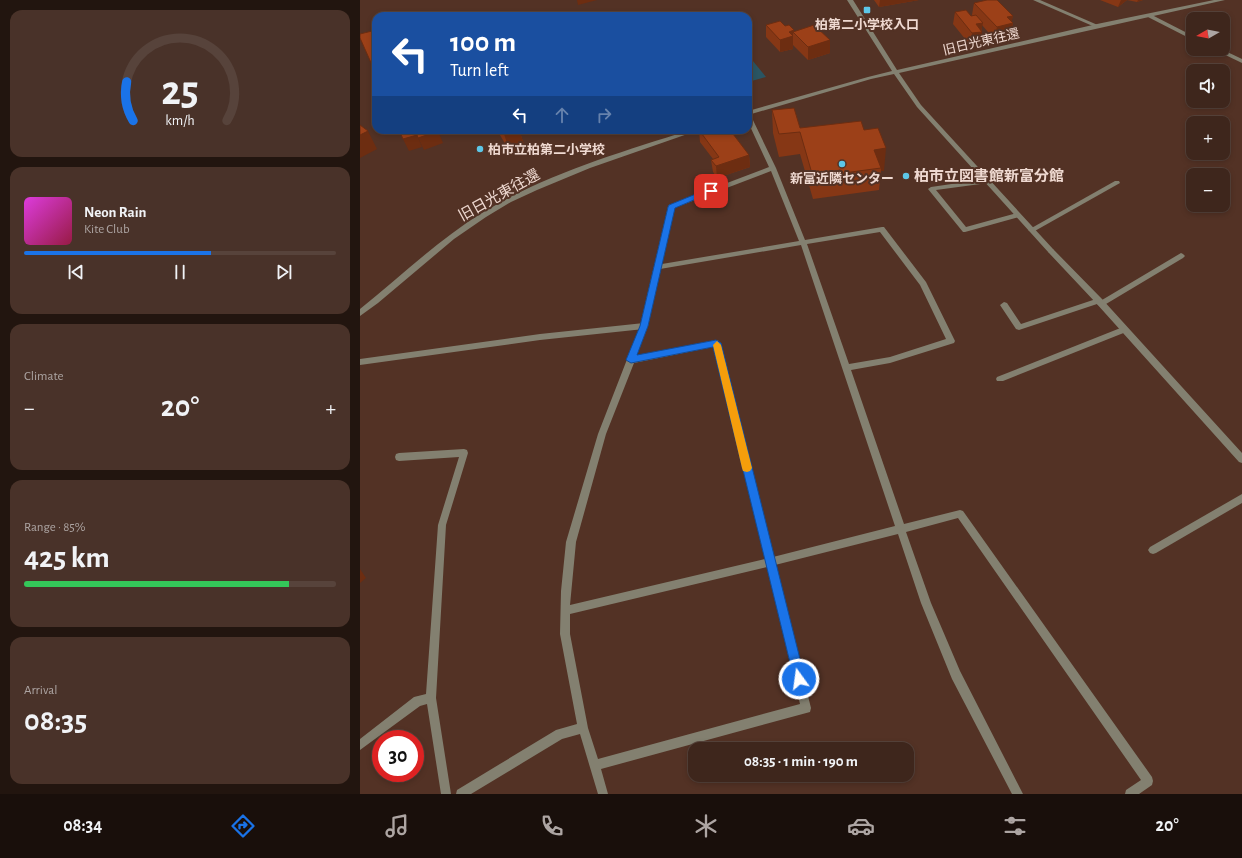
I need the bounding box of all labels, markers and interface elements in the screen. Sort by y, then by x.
marker: 柏第二小学校入口 [862,5,872,15]
north arrow [1186,12,1230,56]
map controls [1186,12,1230,212]
place label: 柏第二小学校入口 [815,17,919,32]
street label: 旧日光東往還 [942,26,1021,58]
icon: left [384,28,436,80]
text: 100 m [450,29,516,57]
text: Turn left [450,62,509,80]
button: sound [1186,64,1230,108]
text: 25 [161,71,199,112]
icon: left [509,104,531,126]
icon: ahead [551,104,573,126]
icon: right [593,104,615,126]
text: km/h [165,114,195,128]
button: + [1186,116,1230,160]
place label: 柏市立柏第二小学校 [488,142,605,157]
marker: 柏市立柏第二小学校 [475,144,485,154]
marker: 新富近隣センター [837,159,847,169]
street label: 旧日光東往還 [456,166,542,224]
place label: 柏市立図書館新富分館 [914,168,1064,184]
button: − [1186,168,1230,212]
place label: 新富近隣センター [790,171,894,186]
marker: 柏市立図書館新富分館 [901,171,911,181]
pin [694,174,728,208]
icon: arrive [700,180,722,202]
text: Neon Rain [84,205,146,220]
text: Kite Club [84,223,130,236]
icon: previous [65,261,87,283]
icon: pause [169,261,191,283]
icon: next [273,261,295,283]
text: Climate [24,370,63,383]
text: 20° [161,392,199,422]
text: − [24,397,35,419]
text: + [325,397,336,419]
text: Range · 85% [24,521,85,534]
text: 425 km [24,543,110,573]
position arrow [778,658,820,700]
text: Arrival [24,684,57,697]
text: 08:35 [24,706,87,736]
speed limit sign: 30 [372,730,424,782]
text: 08:35 · 1 min · 190 m [744,754,858,769]
icon: directions [229,812,257,840]
icon: music [383,812,411,840]
icon: phone [538,812,566,840]
icon: climate [692,812,720,840]
icon: car [847,812,875,840]
icon: filters [1001,812,1029,840]
text: 08:34 [63,817,102,835]
text: 20° [1156,817,1179,835]

